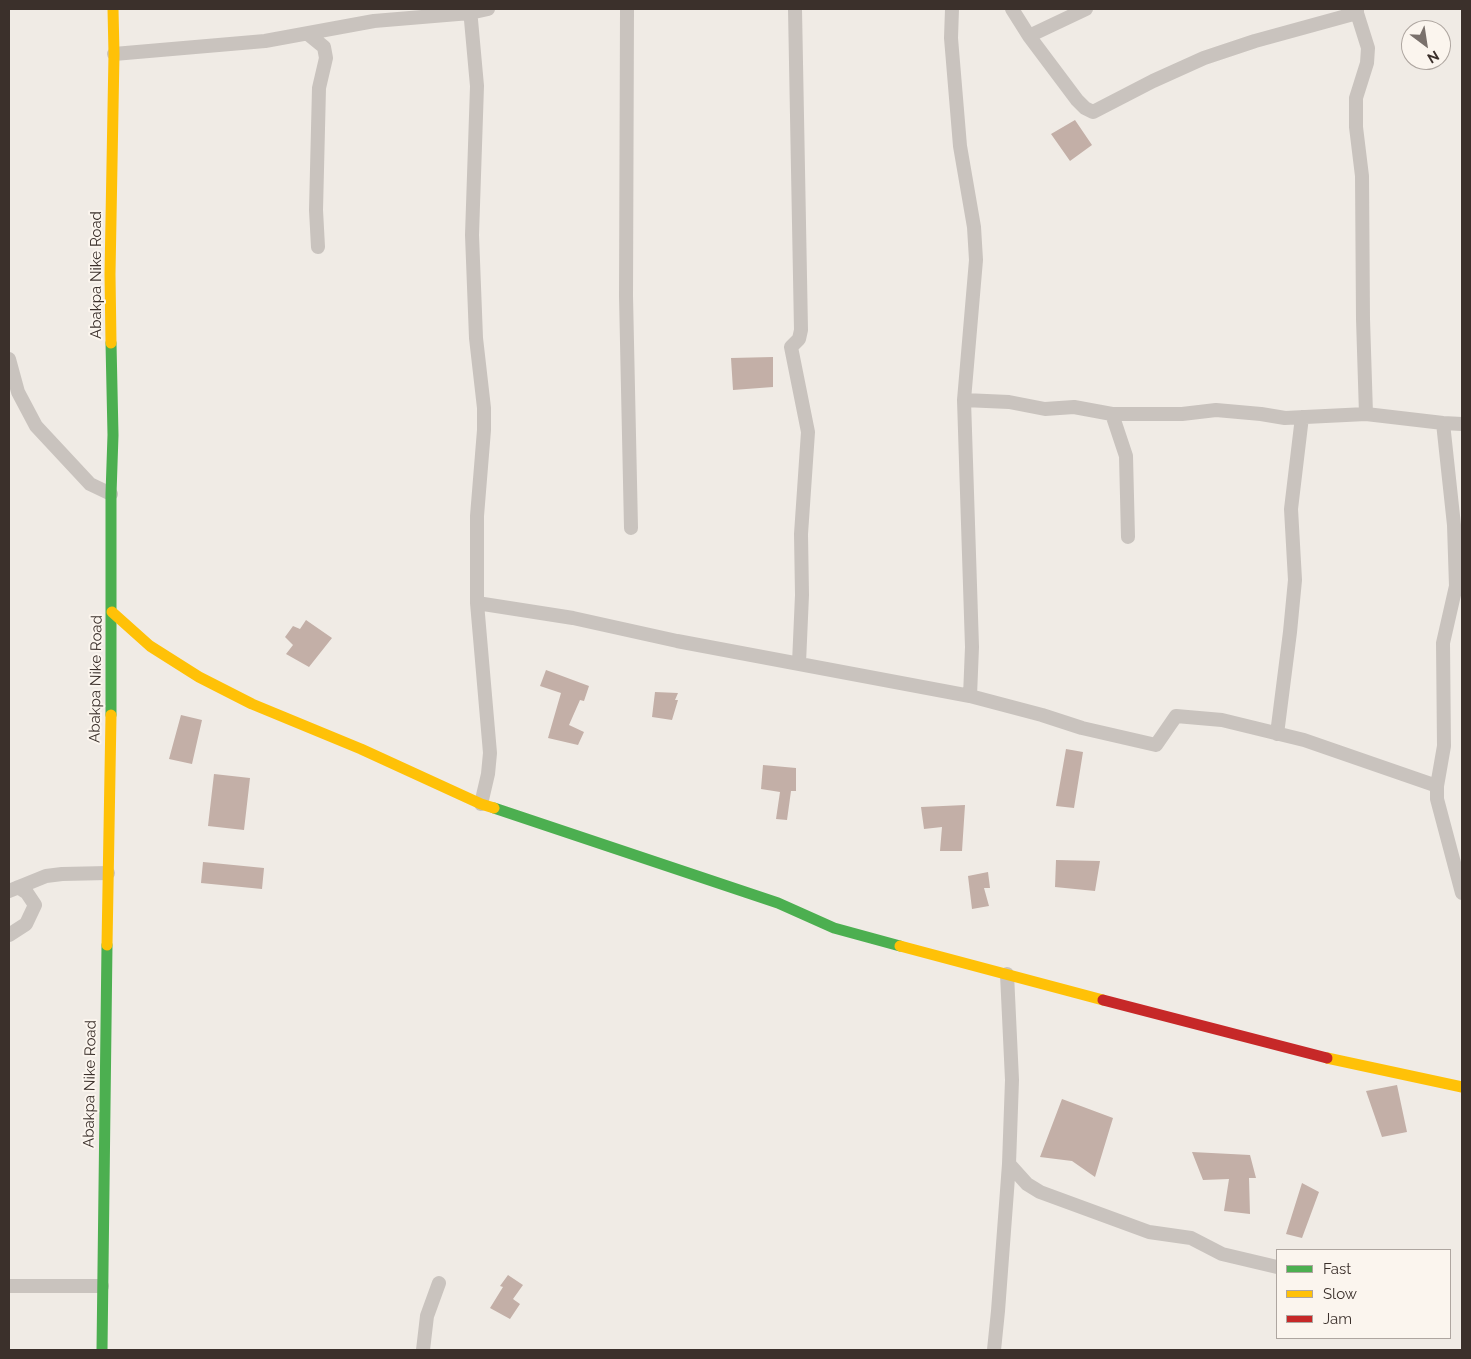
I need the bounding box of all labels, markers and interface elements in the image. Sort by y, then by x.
north arrow [1401,20,1451,70]
text: N [1425,47,1442,67]
street label: Abakpa Nike Road [87,211,105,339]
street label: Abakpa Nike Road [86,615,106,743]
street label: Abakpa Nike Road [80,1020,100,1148]
legend [1276,1249,1451,1339]
text: Fast [1323,1260,1351,1278]
text: Slow [1323,1285,1357,1303]
text: Jam [1323,1310,1352,1328]

